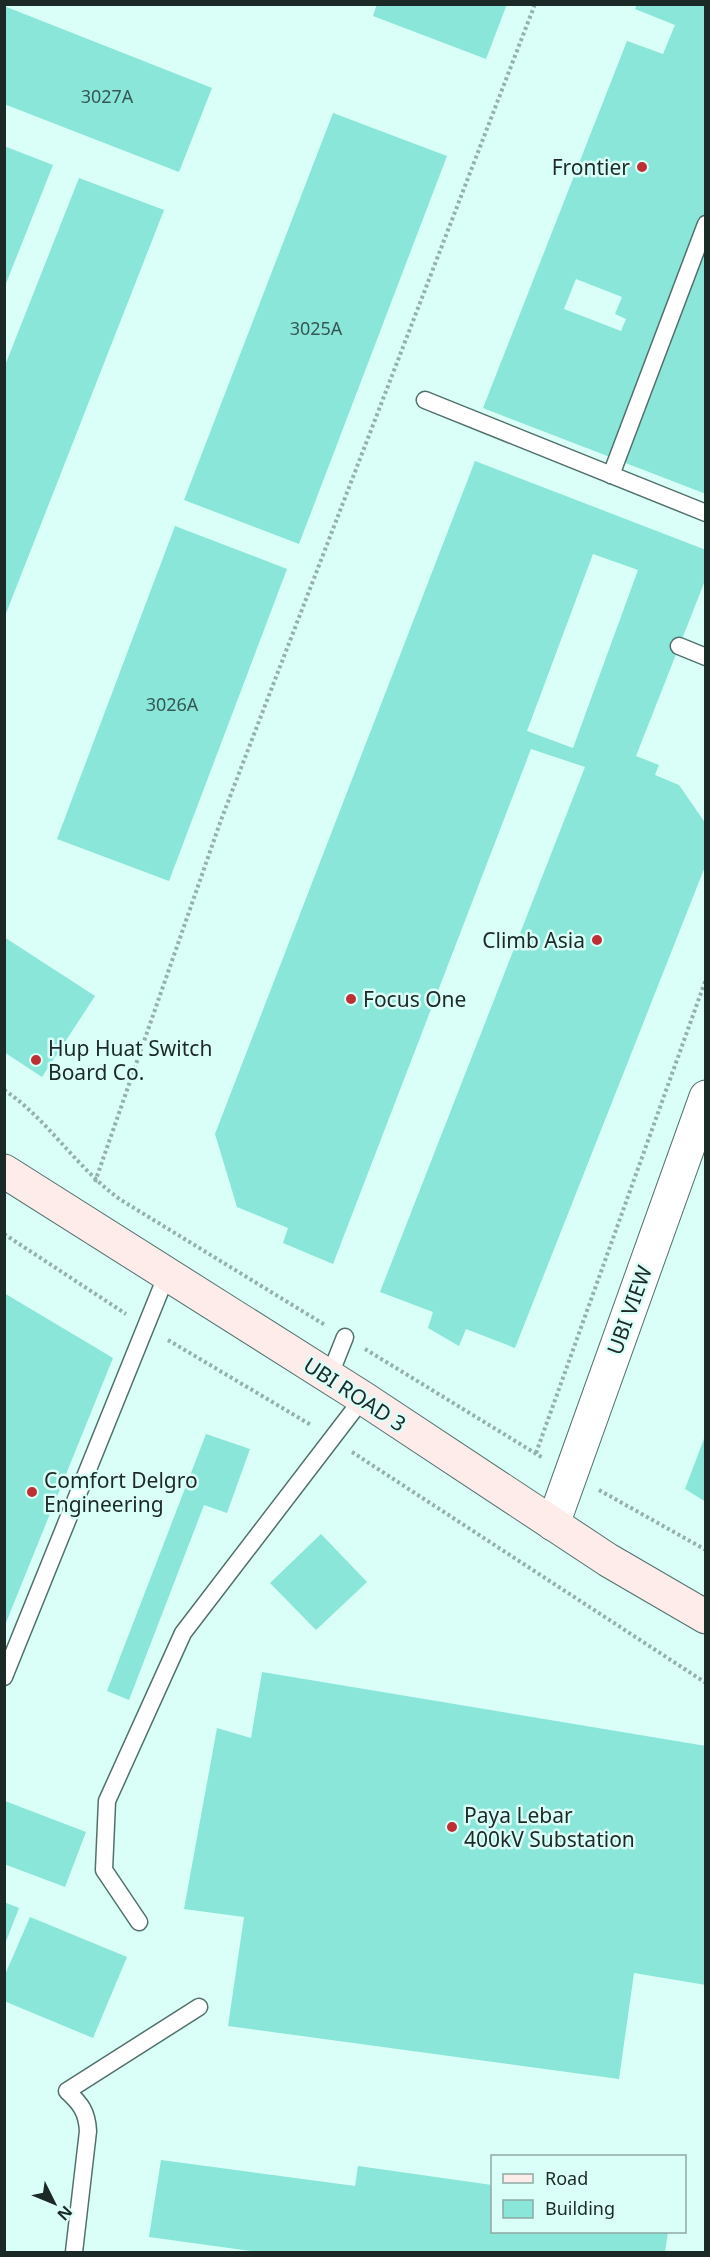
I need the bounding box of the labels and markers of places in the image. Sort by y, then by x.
place label: Frontier [552,153,630,181]
marker: Frontier [635,160,649,174]
place label: Climb Asia [482,926,585,954]
marker: Climb Asia [590,933,604,947]
place label: Focus One [363,985,466,1013]
marker: Focus One [344,992,358,1006]
place label: Hup Huat Switch Board Co. [48,1034,212,1086]
marker: Hup Huat Switch Board Co. [29,1053,43,1067]
place label: Comfort Delgro Engineering [44,1466,198,1518]
marker: Comfort Delgro Engineering [25,1485,39,1499]
place label: Paya Lebar 400kV Substation [464,1801,635,1853]
marker: Paya Lebar 400kV Substation [445,1820,459,1834]

